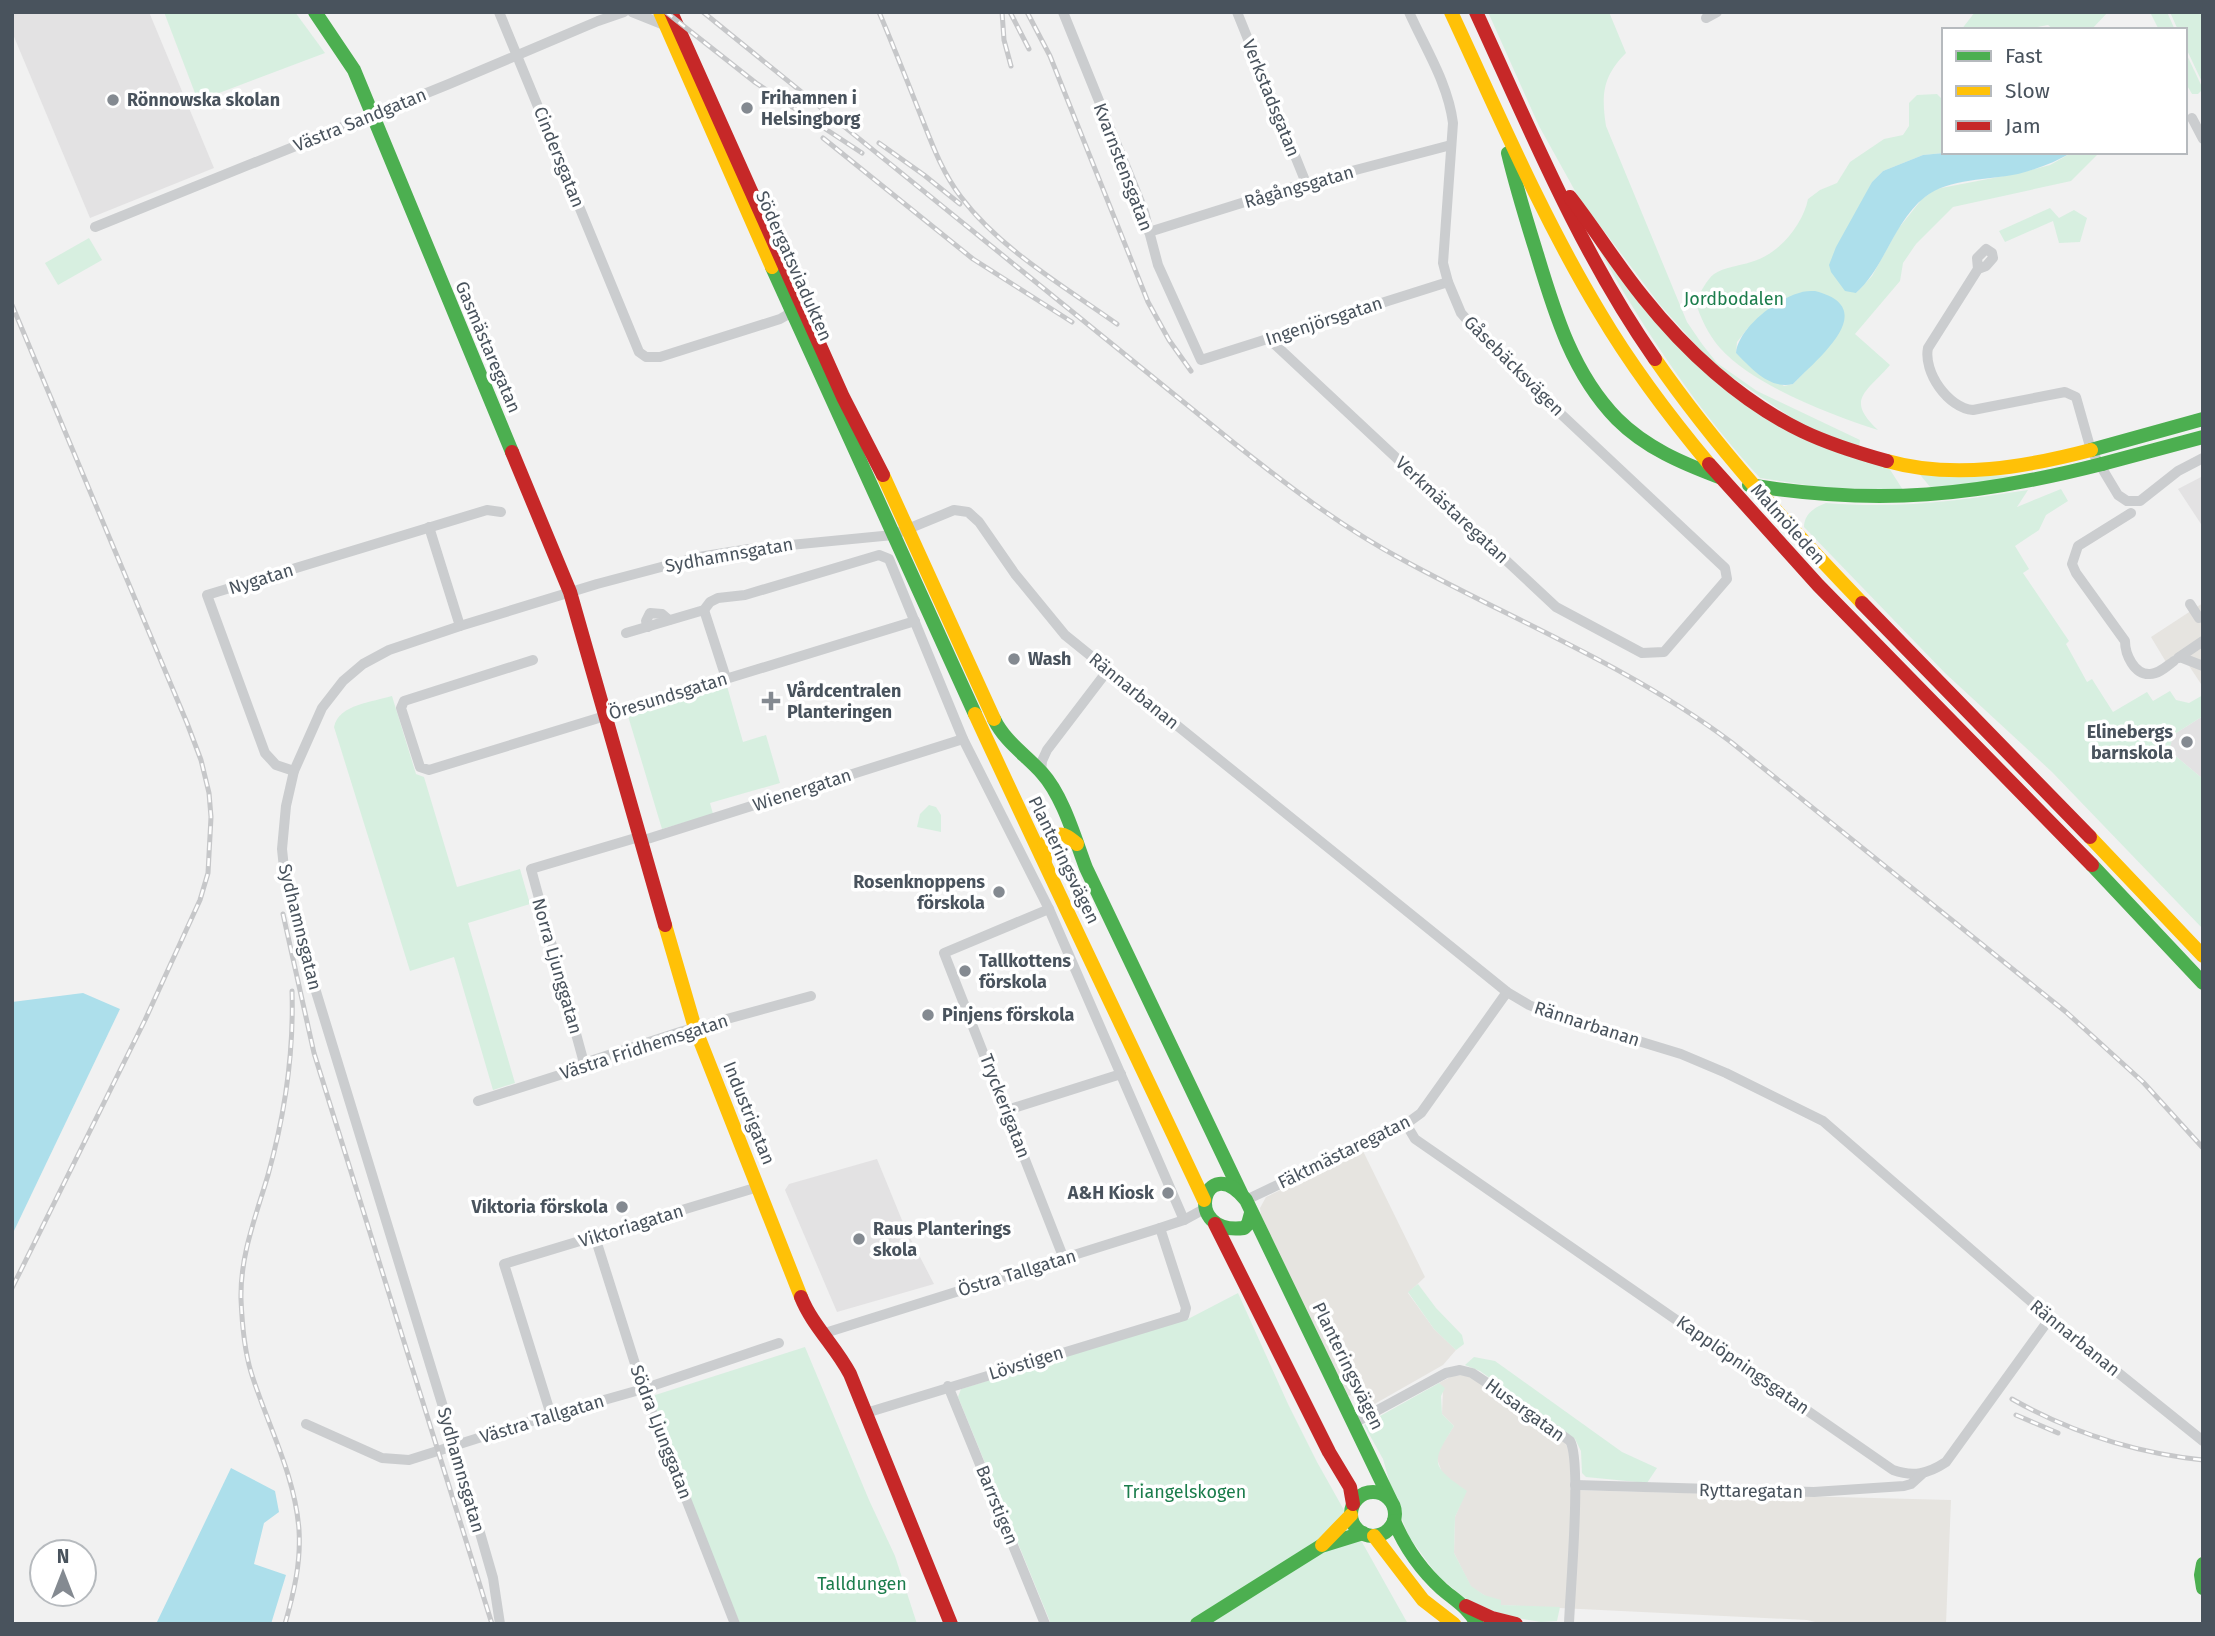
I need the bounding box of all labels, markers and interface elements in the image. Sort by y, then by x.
legend [1942,28,2187,154]
street label: Verkstadsgatan [1237,36,1305,160]
text: Fast [2005,43,2043,69]
text: Slow [2005,78,2050,104]
street label: Västra Sandgatan [290,83,430,157]
place label: Frihamnen i Helsingborg [761,87,861,130]
place label: Rönnowska skolan [127,89,280,111]
marker: Rönnowska skolan [105,92,121,108]
marker: Frihamnen i Helsingborg [739,100,755,116]
street label: Kvarnstensgatan [1089,100,1157,234]
street label: Cindersgatan [529,103,589,211]
text: Jam [2005,113,2041,139]
street label: Rågångsgatan [1242,161,1356,213]
street label: Södergatsviadukten [751,188,837,344]
street label: Gasmästaregatan [450,278,526,416]
park label: Jordbodalen [1684,288,1784,310]
street label: Ingenjörsgatan [1263,292,1385,350]
street label: Gåsebäcksvägen [1459,311,1569,421]
street label: Verkmästaregatan [1391,452,1513,568]
street label: Malmöleden [1746,479,1830,569]
street label: Sydhamnsgatan [663,533,795,577]
street label: Nygatan [226,559,296,599]
place label: Wash [1028,648,1071,670]
street label: Rännarbanan [1085,648,1183,734]
marker: Wash [1006,651,1022,667]
street label: Öresundsgatan [606,668,730,724]
place label: Vårdcentralen Planteringen [786,680,901,723]
marker: Vårdcentralen Planteringen [761,691,781,711]
place label: Elinebergs barnskola [2087,721,2173,764]
marker: Elinebergs barnskola [2179,734,2195,750]
street label: Wienergatan [750,764,854,816]
street label: Planteringsvägen [1024,793,1104,927]
street label: Sydhamnsgatan [274,862,326,992]
place label: Rosenknoppens förskola [853,871,985,914]
marker: Rosenknoppens förskola [991,884,1007,900]
street label: Norra Ljunggatan [527,896,587,1036]
place label: Tallkottens förskola [979,950,1071,993]
marker: Tallkottens förskola [957,963,973,979]
street label: Rännarbanan [1532,997,1642,1051]
place label: Pinjens förskola [942,1004,1075,1026]
marker: Pinjens förskola [920,1007,936,1023]
street label: Västra Fridhemsgatan [557,1009,731,1085]
street label: Tryckerigatan [975,1051,1035,1161]
street label: Industrigatan [718,1058,780,1168]
street label: Fäktmästaregatan [1274,1110,1414,1194]
place label: A&H Kiosk [1067,1182,1155,1204]
marker: A&H Kiosk [1160,1185,1176,1201]
place label: Viktoria förskola [470,1196,608,1218]
marker: Viktoria förskola [614,1199,630,1215]
street label: Viktoriagatan [576,1200,686,1252]
place label: Raus Planterings skola [873,1218,1011,1261]
marker: Raus Planterings skola [851,1231,867,1247]
street label: Östra Tallgatan [955,1245,1079,1301]
street label: Rännarbanan [2026,1295,2124,1381]
street label: Planteringsvägen [1308,1299,1388,1433]
street label: Kapplöpningsgatan [1672,1311,1814,1419]
street label: Lövstigen [986,1341,1066,1385]
street label: Södra Ljunggatan [625,1362,697,1502]
street label: Husargatan [1481,1374,1569,1446]
street label: Västra Tallgatan [477,1390,607,1448]
street label: Sydhamnsgatan [433,1405,489,1535]
street label: Barrstigen [971,1462,1023,1548]
street label: Ryttaregatan [1699,1479,1803,1503]
park label: Triangelskogen [1124,1481,1246,1503]
north arrow [28,1538,98,1608]
text: N [57,1545,69,1568]
park label: Talldungen [817,1573,907,1595]

